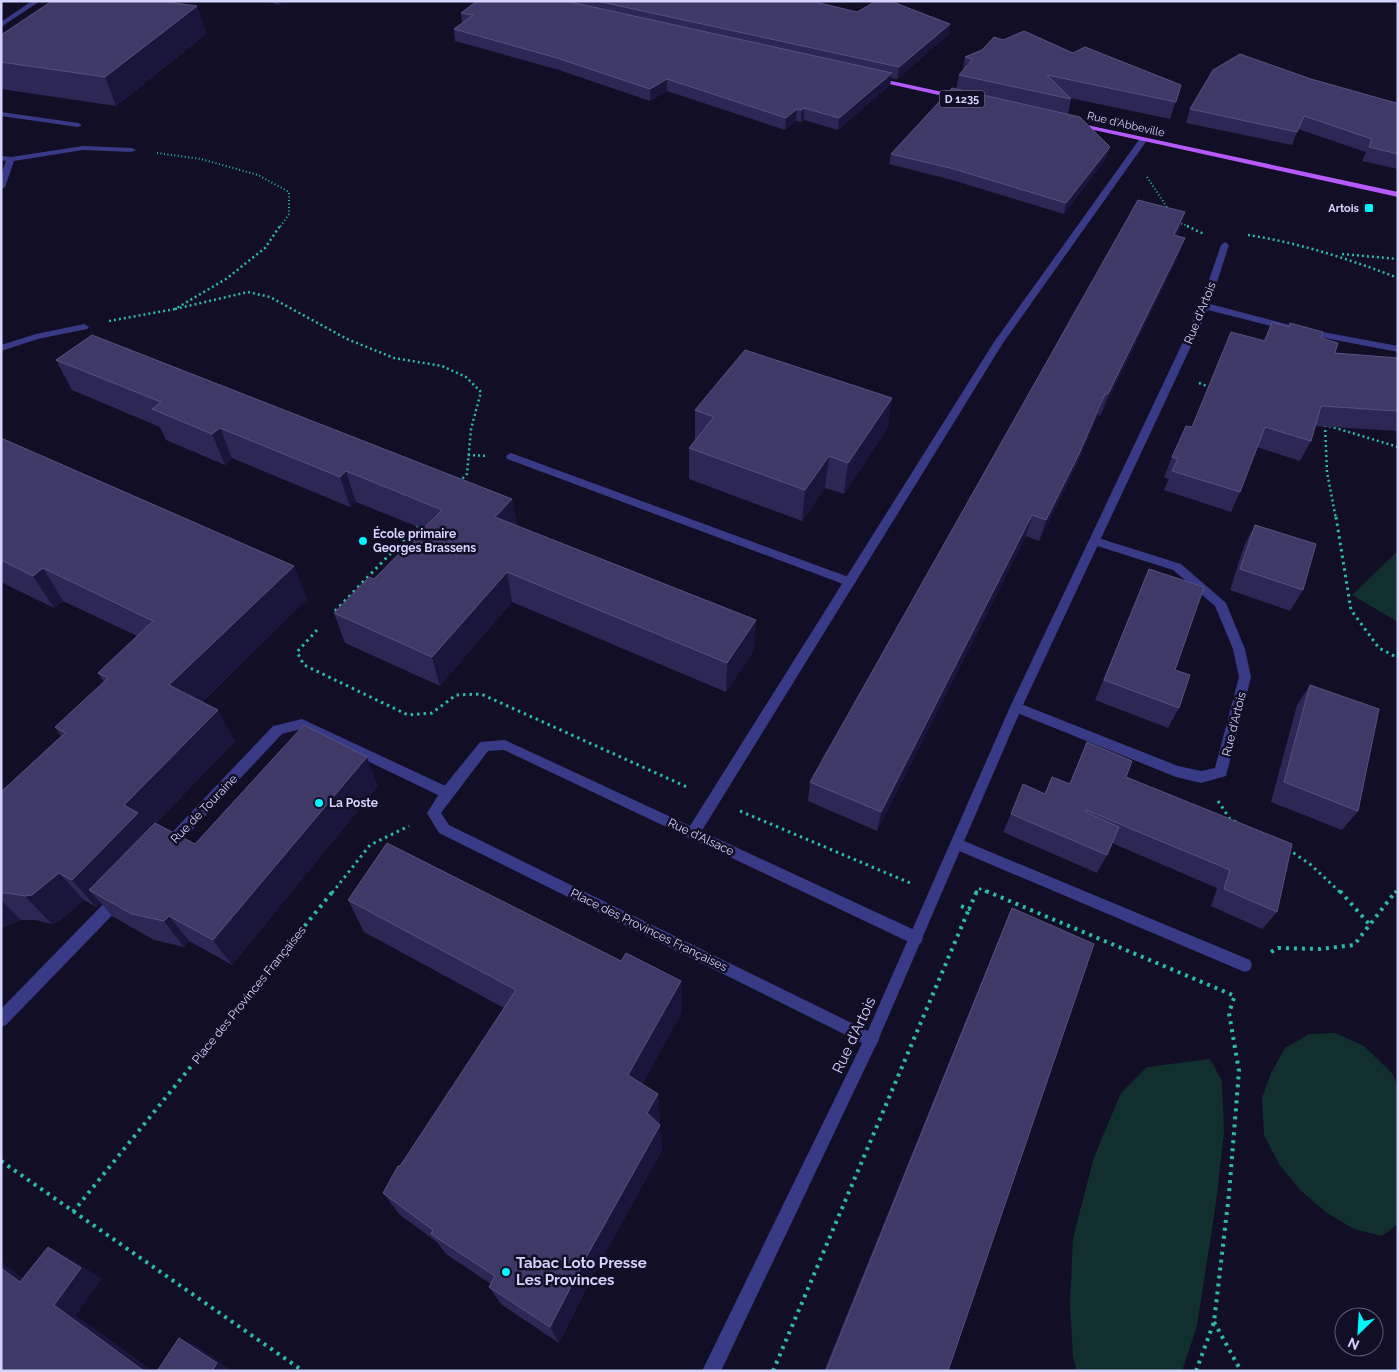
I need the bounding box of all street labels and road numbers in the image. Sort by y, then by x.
road number: D 1235 [940,90,984,108]
street label: Rue d'Abbeville [1086,109,1166,140]
street label: Rue d'Artois [1181,280,1219,346]
street label: Rue d'Artois [1219,690,1249,758]
street label: Rue de Touraine [168,772,240,846]
street label: Rue d'Alsace [666,816,736,858]
street label: Place des Provinces Françaises [568,886,730,974]
street label: Place des Provinces Françaises [189,923,309,1067]
street label: Rue d'Artois [828,994,880,1076]

